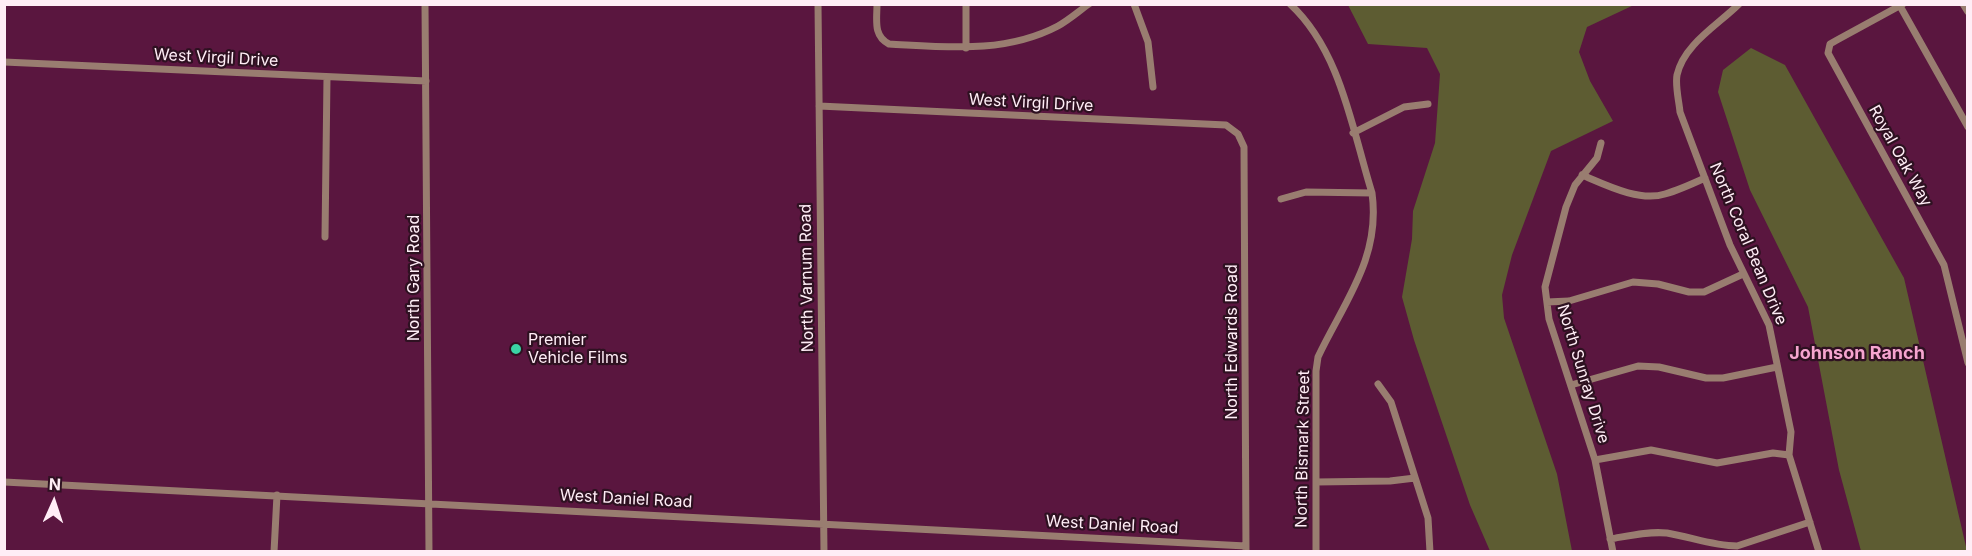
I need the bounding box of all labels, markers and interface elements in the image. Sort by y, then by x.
street label: West Virgil Drive [153,45,279,71]
street label: West Virgil Drive [968,90,1094,116]
street label: Royal Oak Way [1864,102,1936,210]
street label: North Coral Bean Drive [1705,160,1791,328]
street label: North Varnum Road [796,204,818,352]
street label: North Gary Road [404,215,424,341]
street label: North Edwards Road [1222,264,1242,420]
street label: North Sunray Drive [1553,302,1613,446]
place label: Premier Vehicle Films [528,330,627,368]
marker: Premier Vehicle Films [509,342,523,356]
district label: Johnson Ranch [1789,343,1925,365]
street label: North Bismark Street [1292,370,1314,528]
north arrow [24,472,84,532]
text: N [48,474,62,494]
street label: West Daniel Road [559,486,693,512]
street label: West Daniel Road [1045,512,1179,538]

